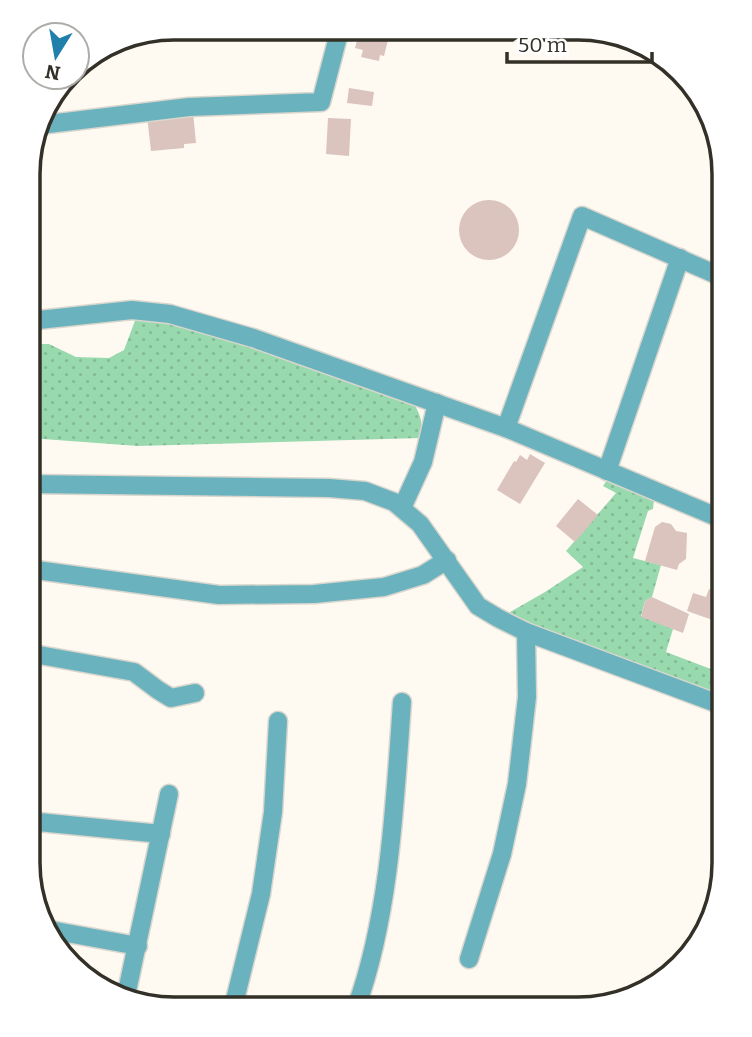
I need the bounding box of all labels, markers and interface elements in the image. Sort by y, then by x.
north arrow [21,21,91,91]
scale bar [507,21,652,65]
text: 50 m [518,32,567,58]
text: N [43,59,62,85]

